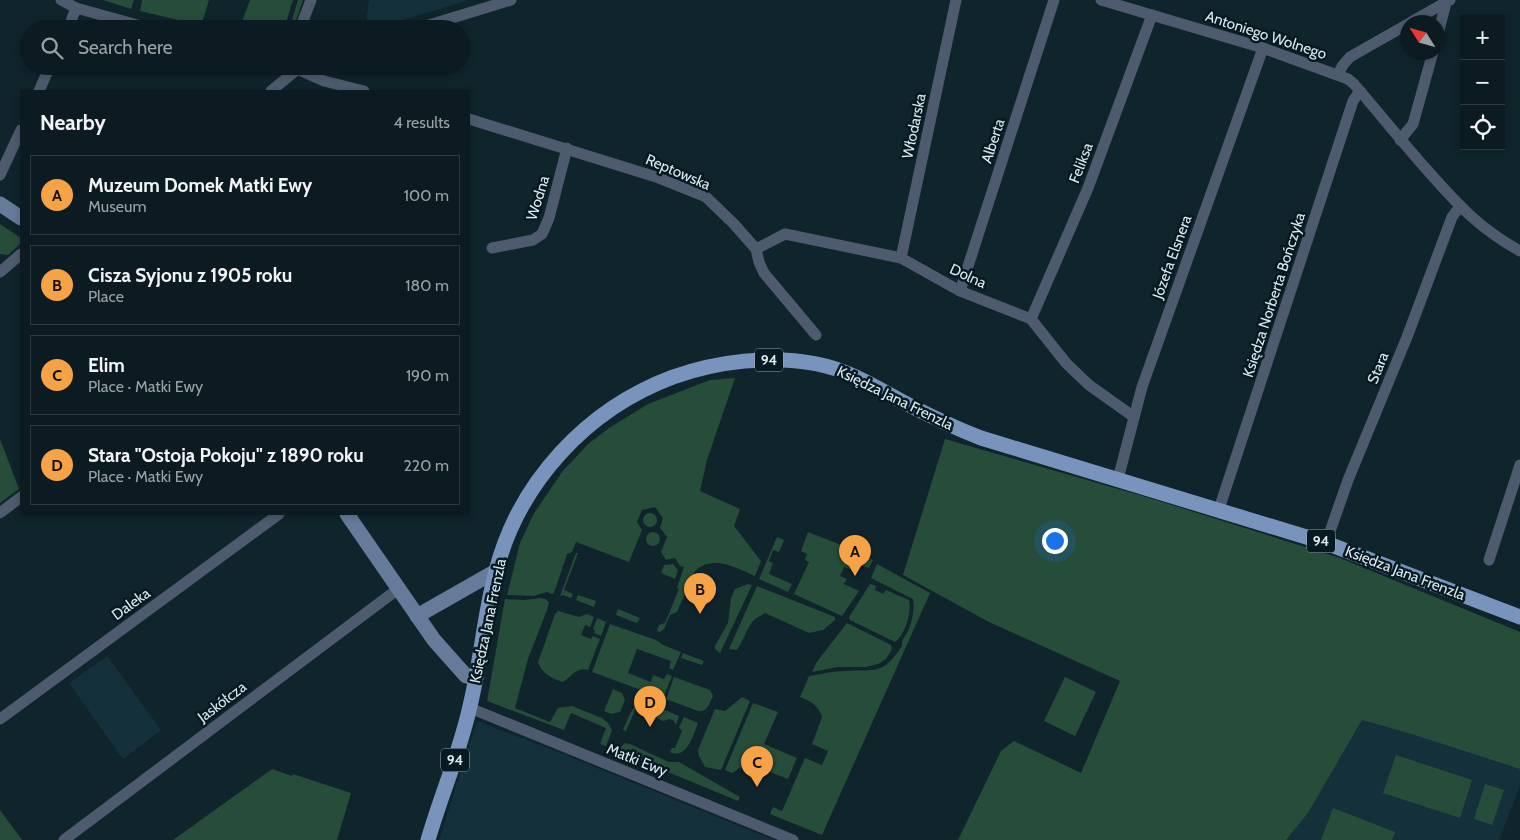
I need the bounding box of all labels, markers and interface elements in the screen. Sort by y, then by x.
street label: Antoniego Wolnego [1203,7,1329,63]
north arrow [1400,15,1445,60]
map controls [1460,15,1505,150]
button: + [1460,15,1505,60]
search box [20,20,470,75]
icon: search [38,34,66,62]
text: Search here [78,36,172,59]
button: − [1460,60,1505,105]
street label: Włodarska [898,91,930,160]
button: locate [1460,105,1505,150]
text: Nearby [40,110,106,135]
text: 4 results [393,113,450,132]
street label: Alberta [977,116,1009,166]
street label: Feliksa [1065,140,1097,186]
street label: Reptowska [643,150,714,194]
street label: Wodna [523,173,554,223]
text: Muzeum Domek Matki Ewy [88,174,312,197]
text: A [52,186,62,205]
text: 100 m [404,186,449,205]
text: Museum [88,197,146,216]
street label: Księdza Norberta Bończyka [1239,210,1309,380]
street label: Józefa Elsnera [1148,212,1196,302]
street label: Dolna [947,260,990,293]
text: Cisza Syjonu z 1905 roku [88,264,292,287]
text: B [52,276,62,295]
text: 180 m [405,276,449,295]
text: Place [88,287,124,306]
road number: 94 [755,348,783,372]
street label: Stara [1364,349,1393,386]
text: Elim [88,354,125,377]
street label: Księdza Jana Frenzla [834,362,957,434]
text: C [52,366,62,385]
text: 190 m [406,366,449,385]
text: Place · Matki Ewy [88,377,203,396]
text: Stara "Ostoja Pokoju" z 1890 roku [88,444,364,467]
text: D [51,456,63,475]
text: 220 m [403,456,449,475]
text: Place · Matki Ewy [88,467,203,486]
your location [1042,528,1068,554]
road number: 94 [1307,530,1335,552]
pin: A [839,535,871,576]
street label: Księdza Jana Frenzla [1343,542,1468,604]
street label: Księdza Jana Frenzla [466,556,510,685]
pin: B [684,573,716,614]
street label: Daleka [108,584,154,624]
street label: Jaskółcza [193,677,251,727]
pin: D [634,686,666,727]
street label: Matki Ewy [604,740,670,780]
pin: C [741,746,773,787]
road number: 94 [441,748,469,772]

